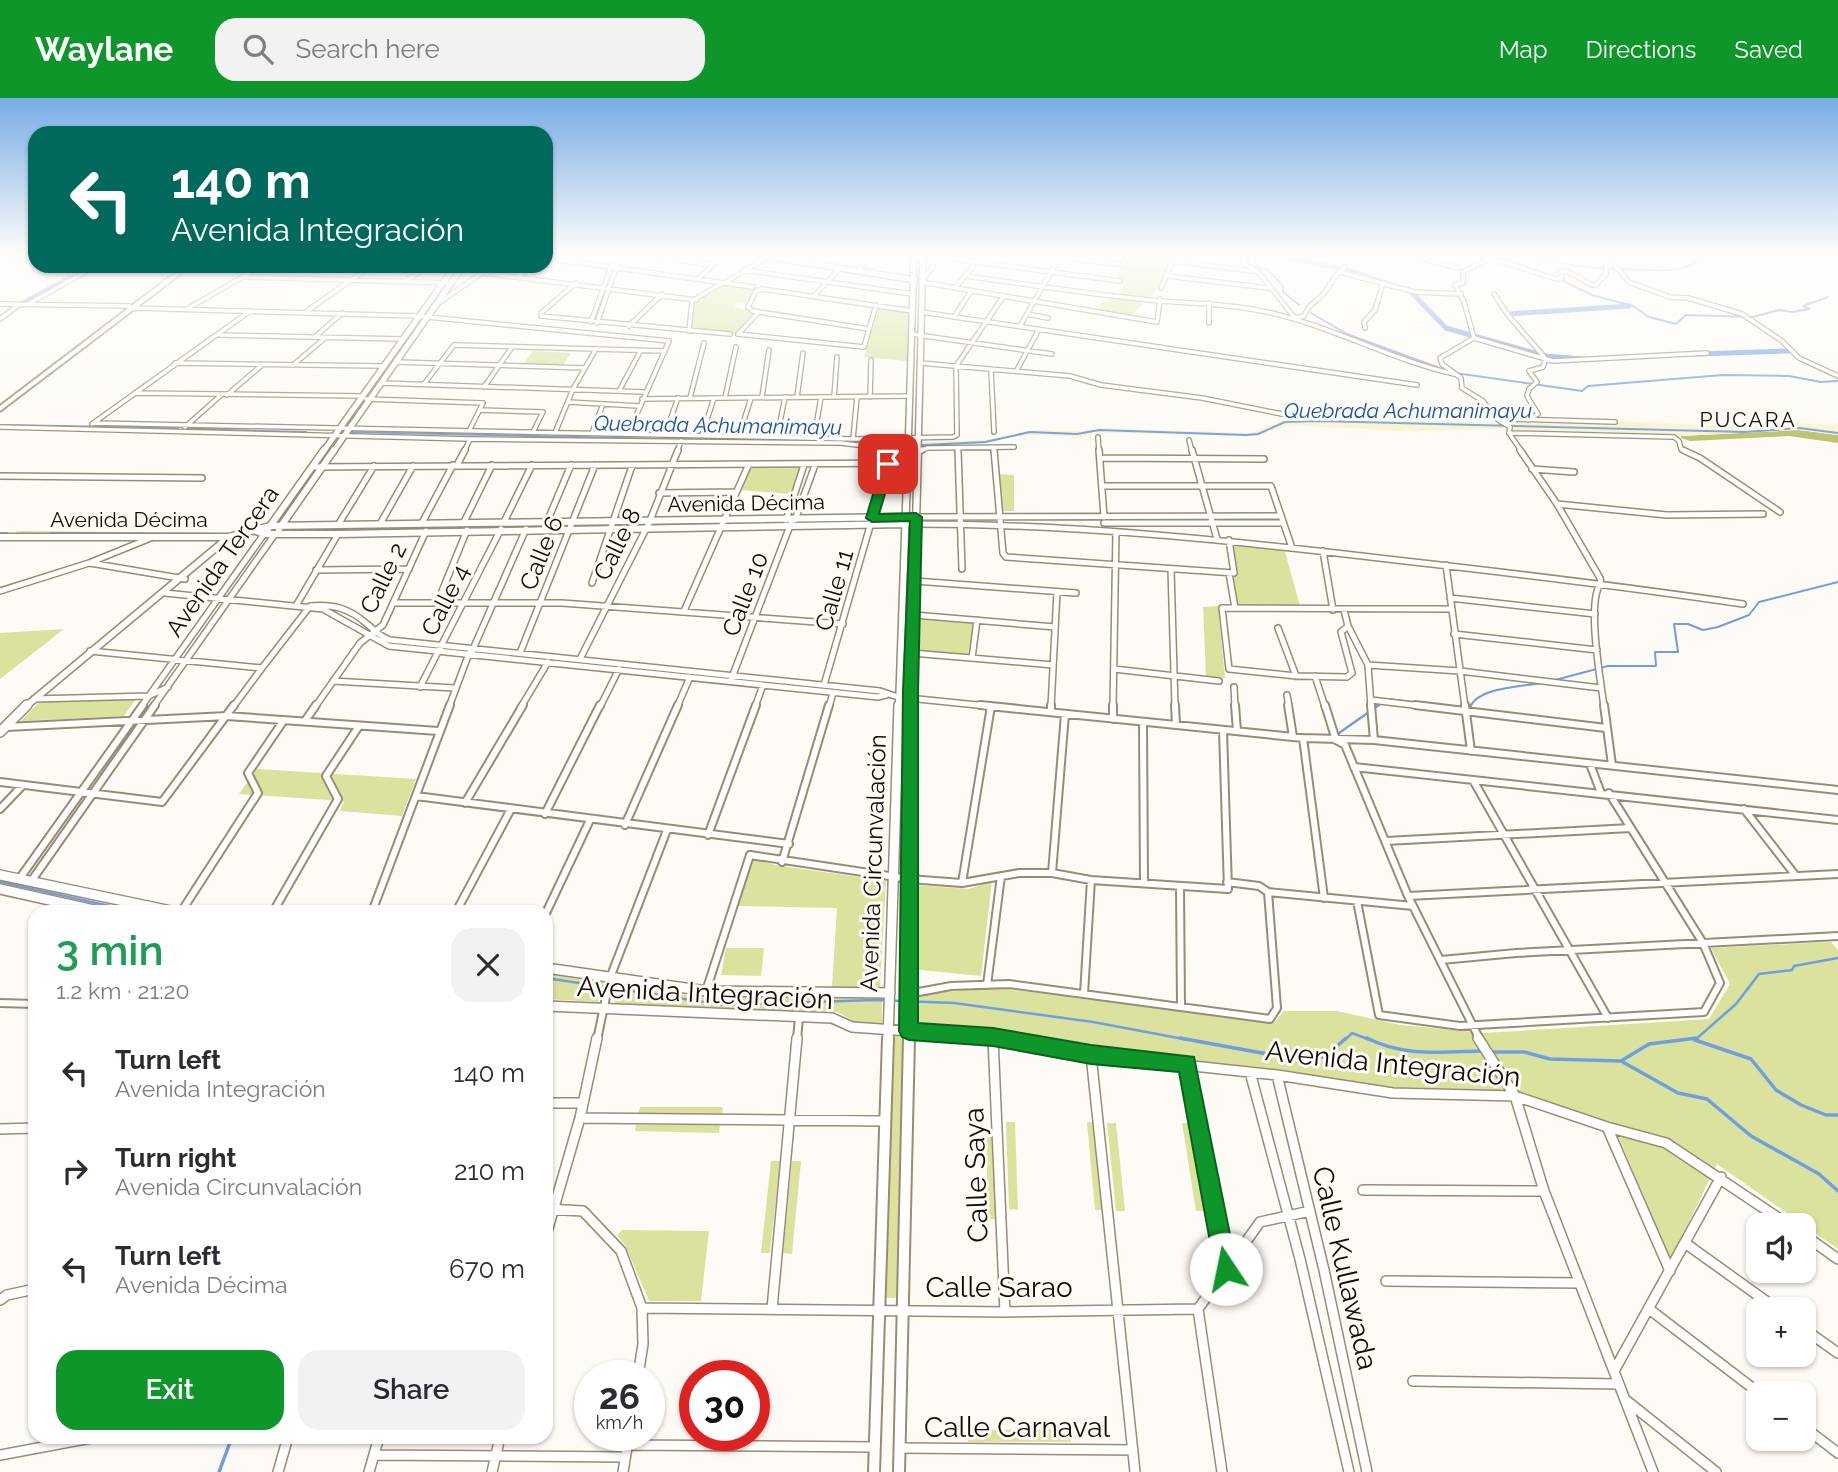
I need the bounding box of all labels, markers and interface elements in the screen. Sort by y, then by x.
search box [215,18,705,81]
text: Waylane [35,30,173,69]
icon: search [239,30,277,68]
text: Search here [295,34,440,64]
text: Map [1499,35,1548,64]
text: Directions [1586,35,1696,64]
text: Saved [1734,35,1803,64]
text: 140 m [171,152,311,209]
icon: left [56,154,147,245]
text: Avenida Integración [171,211,464,248]
water label: Quebrada Achumanimayu [1284,398,1532,423]
district label: PUCARA [1699,407,1797,432]
water label: Quebrada Achumanimayu [594,410,842,440]
pin [858,434,918,494]
icon: arrive [869,445,907,483]
street label: Avenida Tercera [159,480,285,642]
street label: Avenida Décima [667,489,825,517]
street label: Calle 8 [587,503,647,585]
street label: Avenida Décima [50,507,208,532]
street label: Calle 6 [513,512,569,594]
street label: Calle 2 [353,538,413,618]
street label: Calle 11 [809,546,859,634]
street label: Calle 10 [716,548,774,640]
street label: Calle 4 [415,560,475,640]
street label: Avenida Circunvalación [854,734,892,992]
text: 3 min [56,926,164,975]
button: close [451,928,525,1002]
street label: Avenida Integración [576,970,834,1016]
text: 1.2 km · 21:20 [56,977,190,1004]
street label: Avenida Integración [1264,1034,1522,1094]
text: Turn left [115,1045,221,1075]
icon: left [56,1054,94,1092]
text: 140 m [453,1058,525,1088]
text: Avenida Integración [115,1075,326,1102]
street label: Calle Saya [957,1107,995,1243]
text: Turn right [115,1143,236,1173]
icon: right [56,1152,94,1190]
text: 210 m [454,1156,525,1186]
street label: Calle Kullawada [1306,1163,1384,1373]
text: Avenida Circunvalación [115,1173,362,1200]
map controls [1746,1213,1816,1451]
button: sound [1746,1213,1816,1283]
position arrow [1189,1232,1263,1306]
text: Turn left [115,1241,221,1271]
icon: left [56,1250,94,1288]
text: 670 m [449,1254,525,1284]
text: Avenida Décima [115,1271,288,1298]
street label: Calle Sarao [925,1271,1073,1304]
button: + [1746,1297,1816,1367]
button: Exit [56,1350,284,1430]
button: Share [298,1350,525,1430]
speed limit sign: 30 [679,1360,770,1451]
text: 26 [599,1376,640,1417]
button: − [1746,1381,1816,1451]
street label: Calle Carnaval [924,1411,1110,1444]
text: km/h [596,1412,643,1433]

